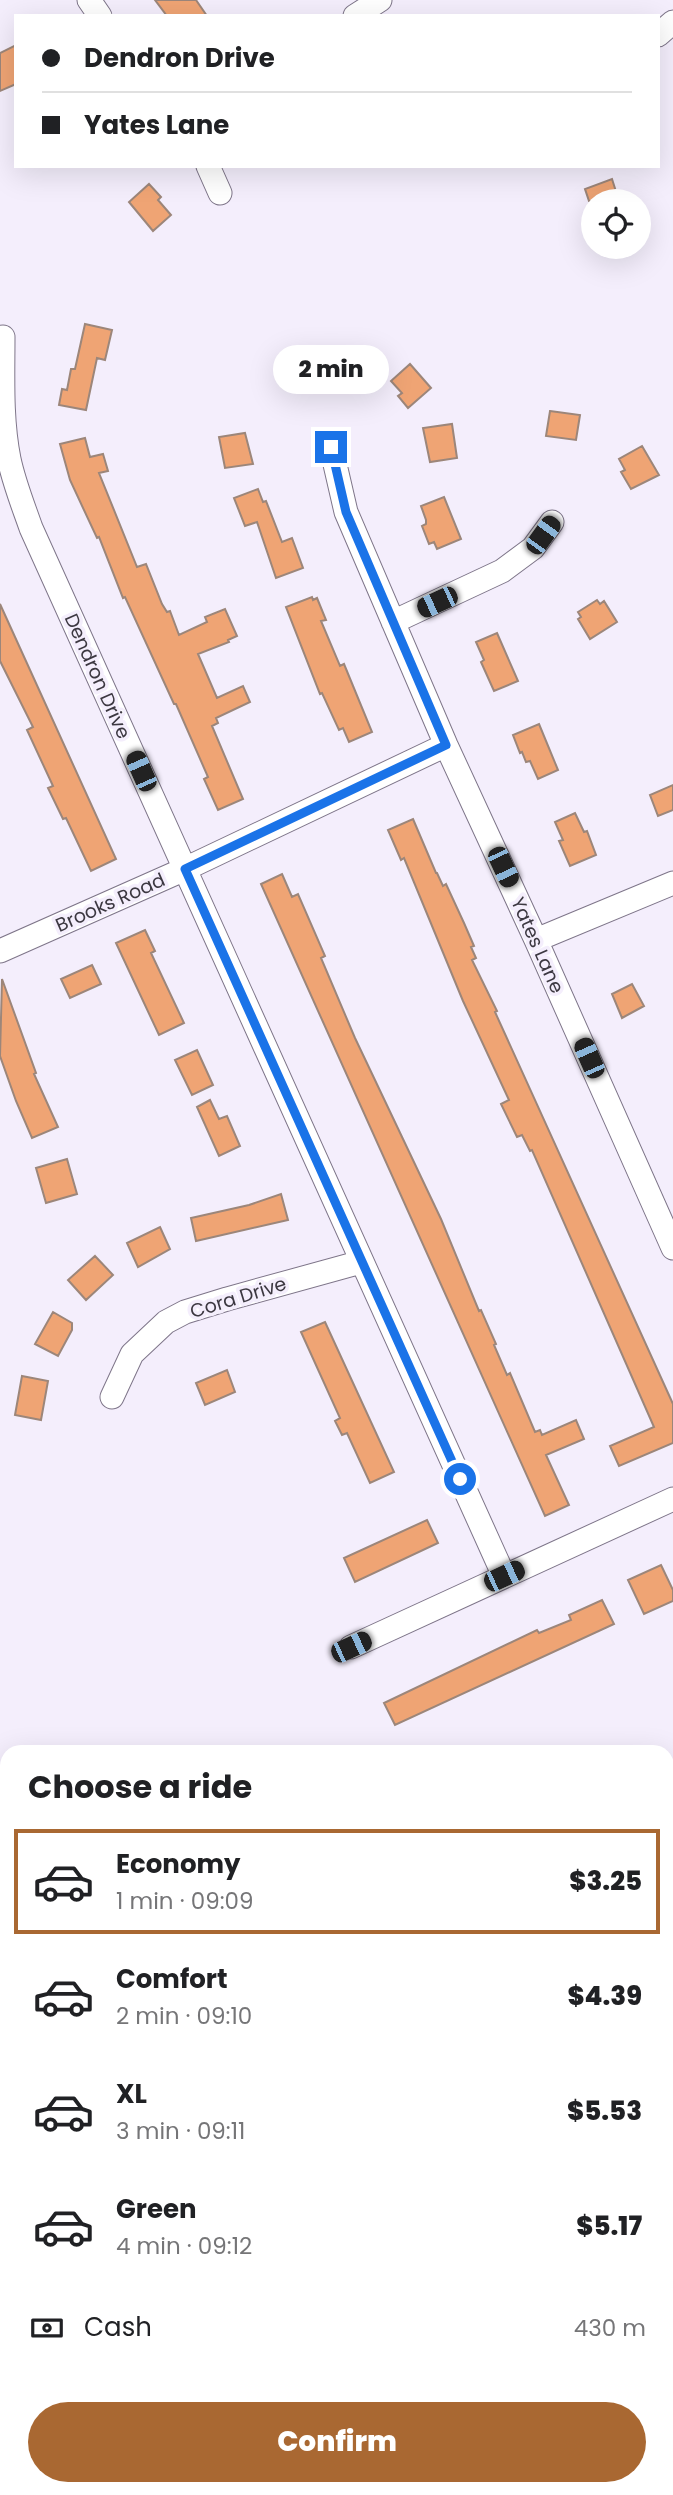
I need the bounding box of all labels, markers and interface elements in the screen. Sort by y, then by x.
text: Dendron Drive [84,40,275,76]
text: Yates Lane [84,107,229,143]
map controls [581,189,651,259]
button: locate [581,189,651,259]
callout: 2 min [273,346,389,394]
text: 2 min [299,353,363,385]
route end [315,431,347,463]
car [523,512,564,558]
car [414,584,461,620]
street label: Dendron Drive [58,609,137,743]
car [123,748,160,794]
car [485,844,522,890]
street label: Brooks Road [51,866,169,939]
street label: Yates Lane [504,893,571,998]
car [571,1035,608,1081]
street label: Cora Drive [187,1270,290,1325]
route start [444,1463,476,1495]
car [481,1558,528,1594]
car [328,1629,375,1665]
text: Choose a ride [28,1764,252,1809]
text: Economy [116,1846,240,1882]
icon: car [32,1850,95,1913]
text: $3.25 [569,1863,642,1899]
text: 1 min · 09:09 [116,1885,254,1917]
text: Comfort [116,1961,228,1997]
icon: car [32,1965,95,2028]
text: $4.39 [567,1978,642,2014]
text: 2 min · 09:10 [116,2000,252,2032]
text: XL [116,2076,147,2112]
icon: car [32,2080,95,2143]
text: $5.53 [567,2093,642,2129]
text: 3 min · 09:11 [116,2115,245,2147]
text: Green [116,2191,197,2227]
icon: car [32,2195,95,2258]
text: $5.17 [576,2208,642,2244]
text: 4 min · 09:12 [116,2230,252,2262]
icon: cash [28,2309,66,2347]
text: Cash [84,2309,152,2345]
text: 430 m [574,2312,646,2344]
button: Confirm [28,2402,646,2482]

